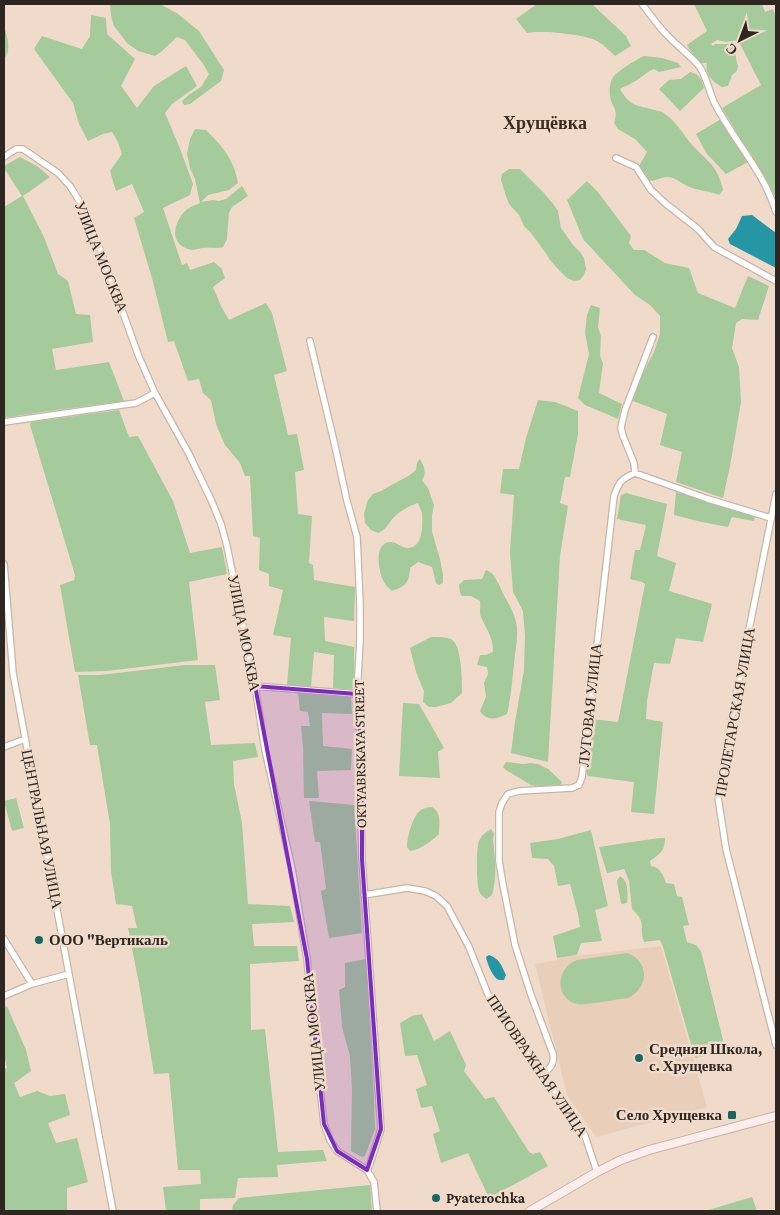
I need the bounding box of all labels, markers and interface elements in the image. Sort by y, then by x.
north arrow [715,15,765,65]
text: С [722,40,740,59]
district label: Хрущёвка [503,113,587,133]
street label: УЛИЦА МОСКВА [71,199,131,315]
street label: УЛИЦА МОСКВА [225,573,263,693]
street label: ПРОЛЕТАРСКАЯ УЛИЦА [712,626,758,798]
street label: ЛУГОВАЯ УЛИЦА [576,642,604,768]
street label: OKTYABRSKAYA STREET [351,680,369,828]
street label: ЦЕНТРАЛЬНАЯ УЛИЦА [19,748,65,910]
place label: ООО "Вертикаль [49,932,168,948]
marker: ООО "Вертикаль [33,934,45,946]
street label: УЛИЦА МОСКВА [300,972,328,1092]
street label: ПРИОВРАЖНАЯ УЛИЦА [484,992,591,1140]
place label: Средняя Школа, с. Хрущевка [649,1041,762,1074]
marker: Средняя Школа, с. Хрущевка [633,1052,645,1064]
place label: Село Хрущевка [616,1107,722,1123]
marker: Село Хрущевка [726,1109,738,1121]
place label: Pyaterochka [446,1190,526,1206]
marker: Pyaterochka [430,1192,442,1204]

